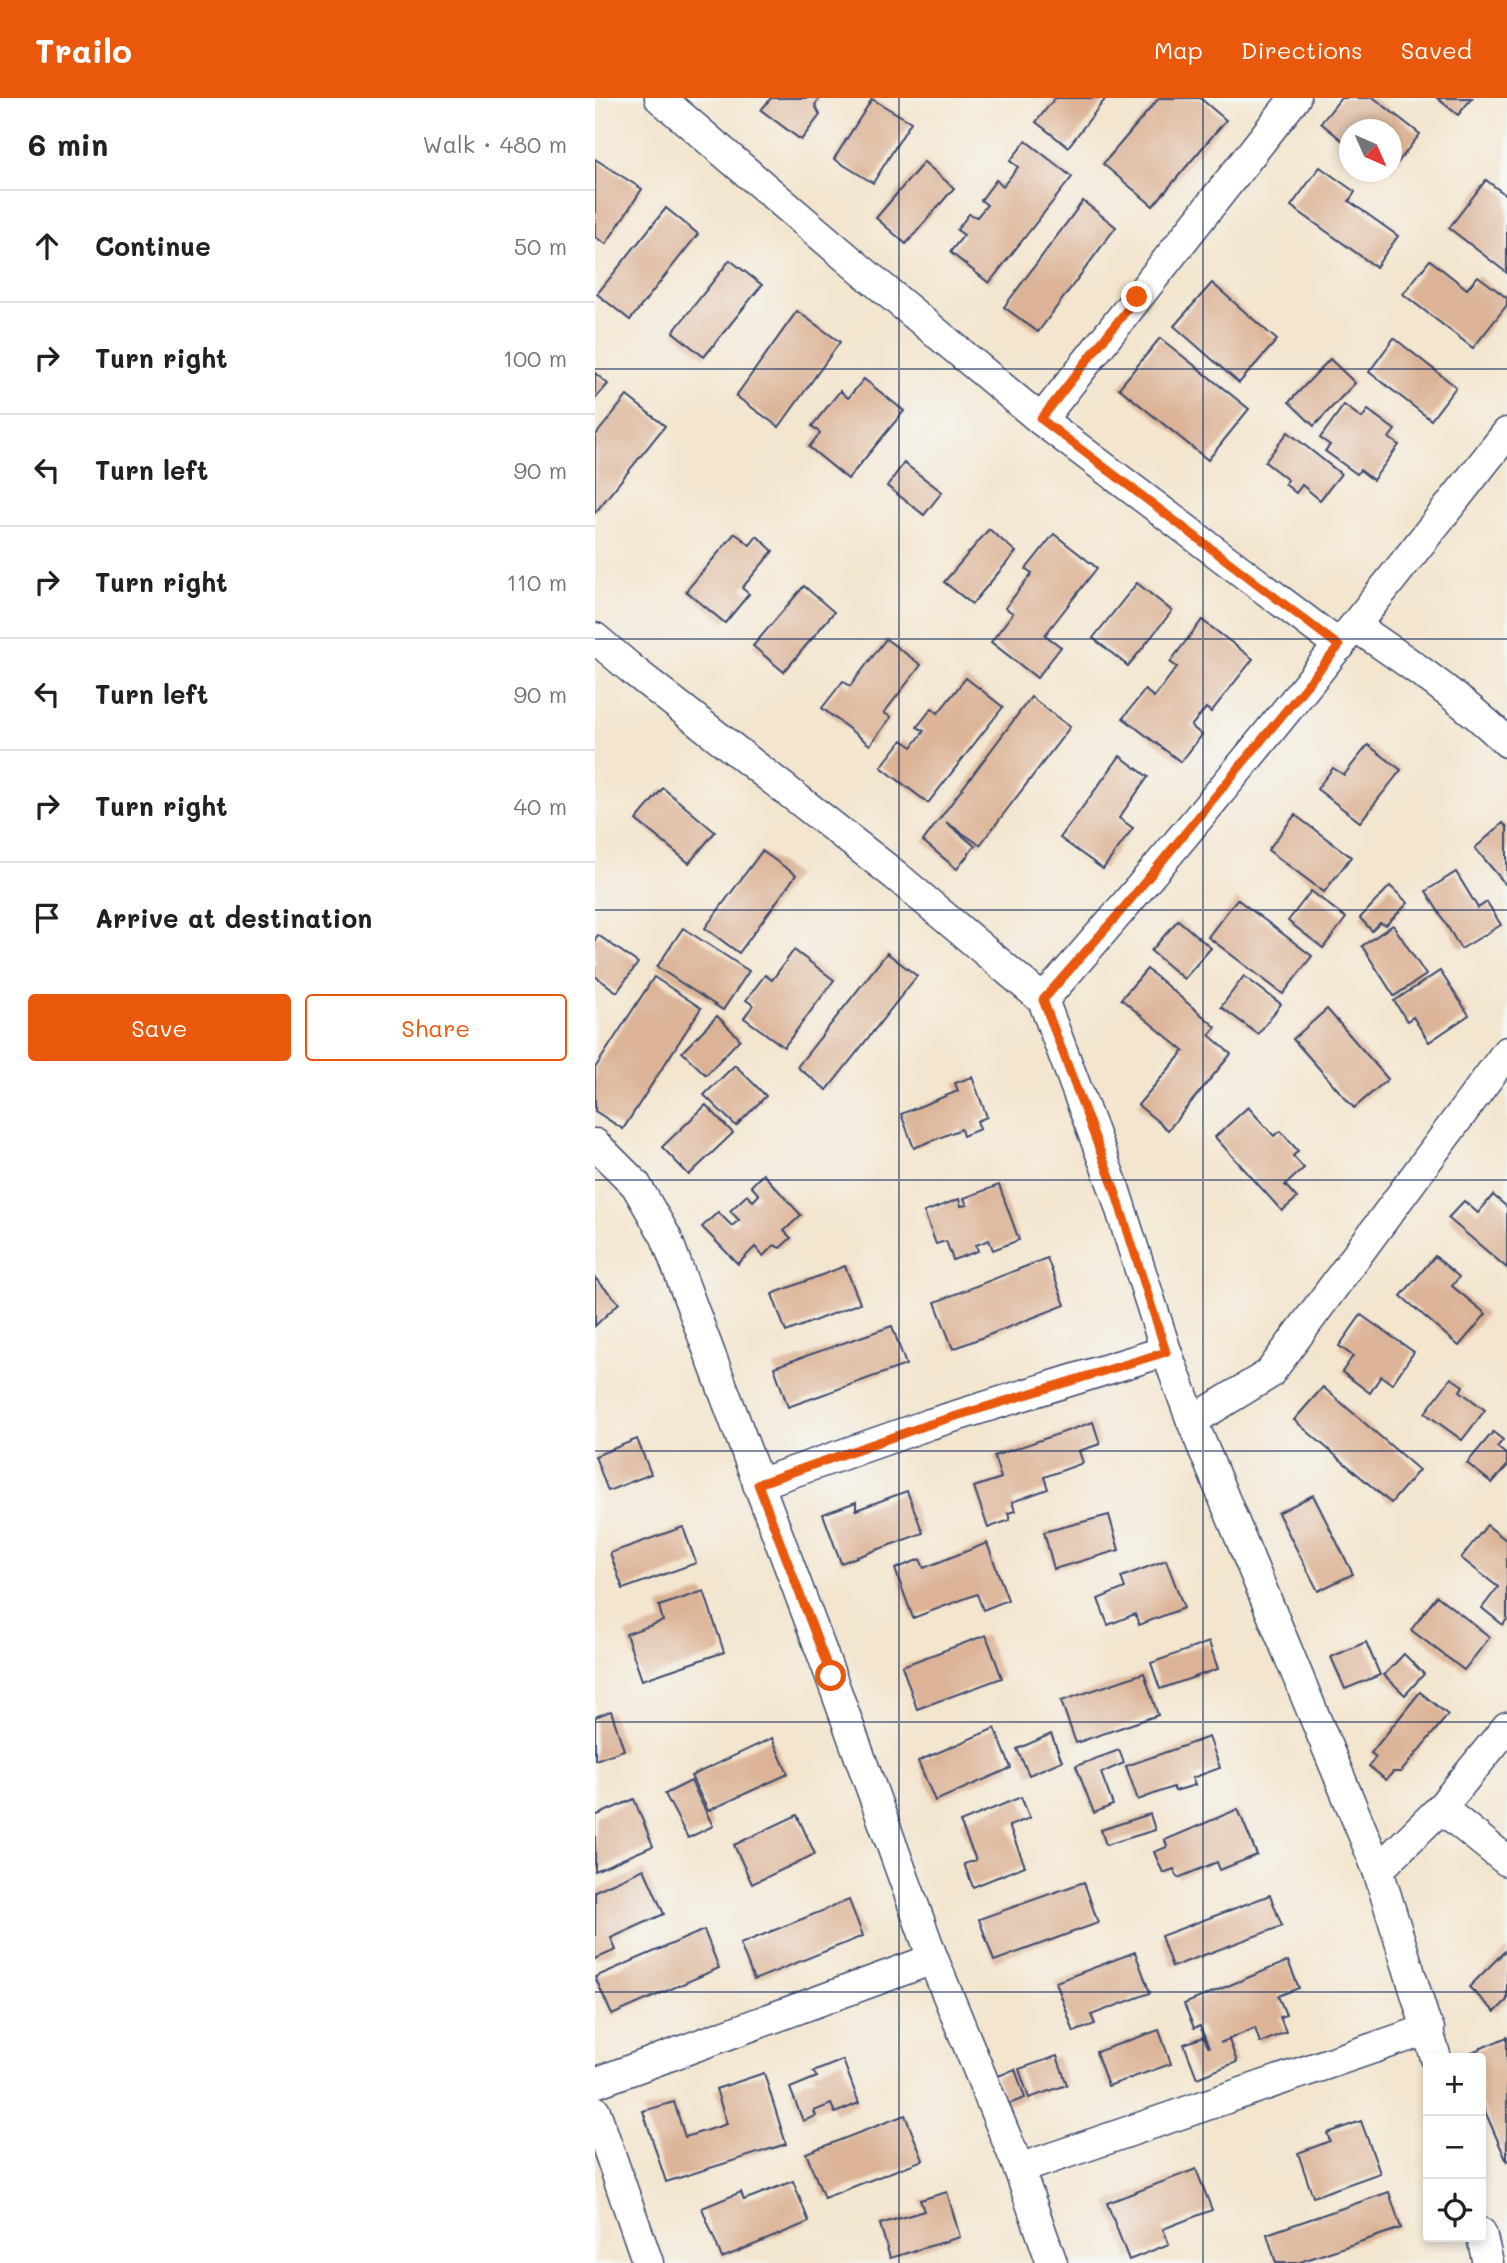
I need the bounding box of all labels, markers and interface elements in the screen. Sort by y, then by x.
text: Trailo [35,28,132,71]
text: Map [1154,34,1203,65]
text: Directions [1241,34,1363,65]
text: Saved [1401,34,1472,65]
north arrow [1339,119,1402,182]
text: 6 min [28,124,108,164]
text: Walk · 480 m [422,129,567,159]
icon: ahead [28,227,66,265]
text: Continue [95,229,211,263]
text: 50 m [514,231,567,261]
route end [1121,281,1152,312]
icon: right [28,339,66,377]
text: Turn right [95,341,228,375]
text: 100 m [503,343,567,373]
icon: left [28,451,66,489]
text: Turn left [95,453,208,487]
text: 90 m [514,455,567,485]
icon: right [28,563,66,601]
text: Turn right [95,565,228,599]
text: 110 m [507,567,567,597]
icon: left [28,675,66,713]
text: Turn left [95,677,208,711]
text: 90 m [514,679,567,709]
icon: right [28,787,66,825]
text: Turn right [95,789,228,823]
text: 40 m [514,791,567,821]
icon: arrive [28,899,66,937]
text: Arrive at destination [95,901,372,935]
button: Save [28,994,291,1061]
button: Share [305,994,567,1061]
route start [815,1660,846,1691]
map controls [1423,2053,1486,2242]
button: + [1423,2053,1486,2116]
button: − [1423,2116,1486,2179]
button: locate [1423,2179,1486,2242]

